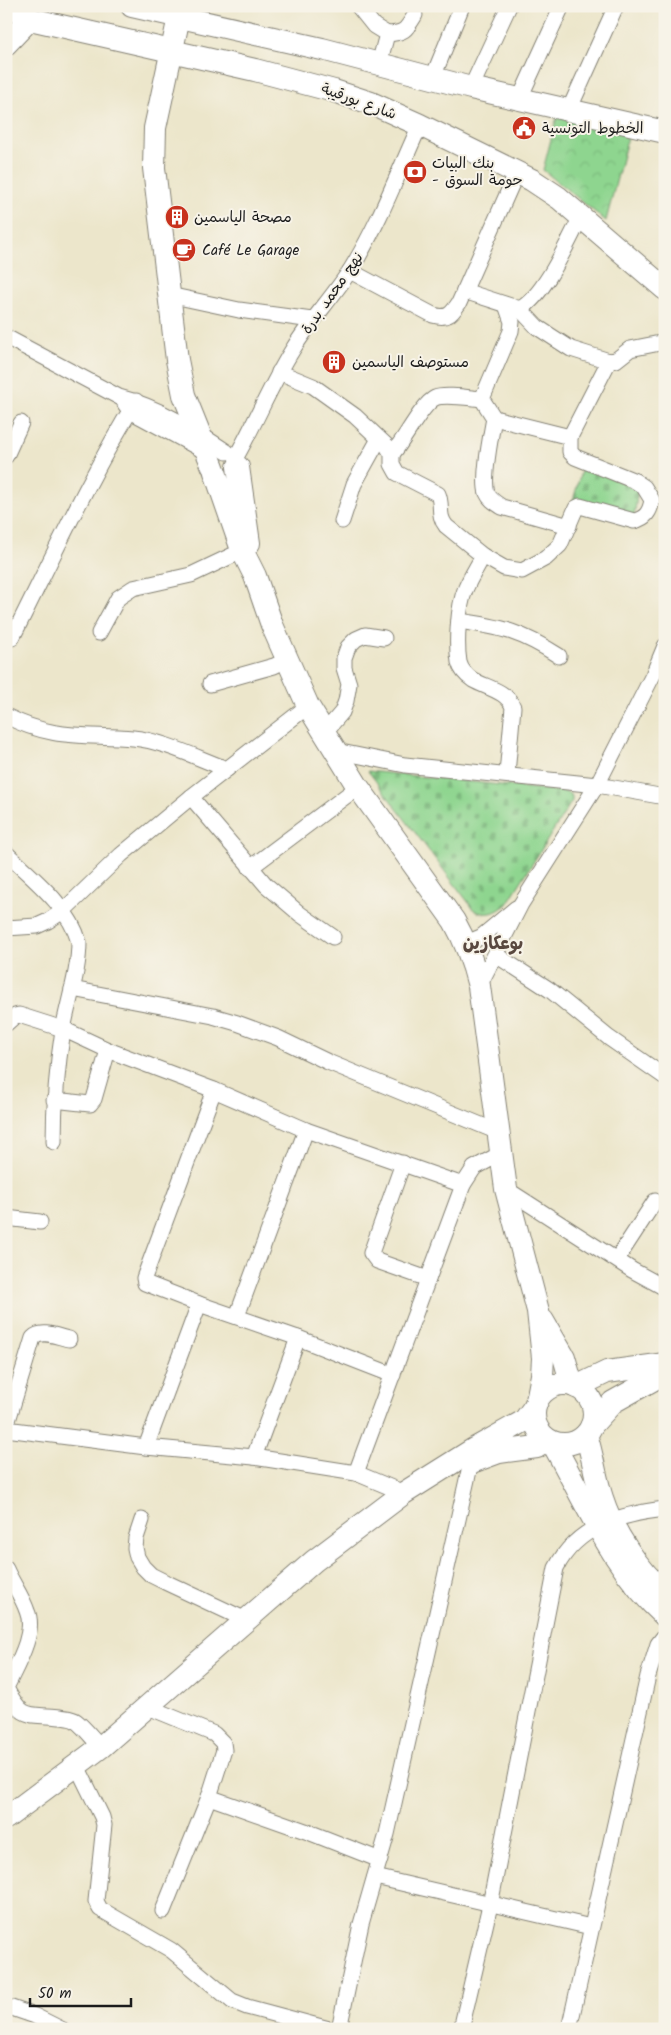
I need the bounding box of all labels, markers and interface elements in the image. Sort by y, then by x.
street label: شارع بورقيبة [318,77,400,127]
public building icon: الخطوط التونسية [511,115,537,141]
place label: الخطوط التونسية [542,117,643,141]
place label: بنك البيات - حومة السوق [432,152,523,193]
bank icon: بنك البيات - حومة السوق [402,159,428,185]
building icon: مصحة الياسمين [164,204,190,230]
place label: مصحة الياسمين [194,206,292,230]
cafe icon: Café Le Garage [171,237,197,263]
place label: Café Le Garage [202,239,300,263]
street label: نهج محمد بدرة [296,247,370,340]
building icon: مستوصف الياسمين [321,349,347,375]
place label: مستوصف الياسمين [352,351,469,375]
district label: بوعكازين [463,930,523,959]
scale bar [30,1975,131,2007]
text: 50 m [38,1982,72,2006]

